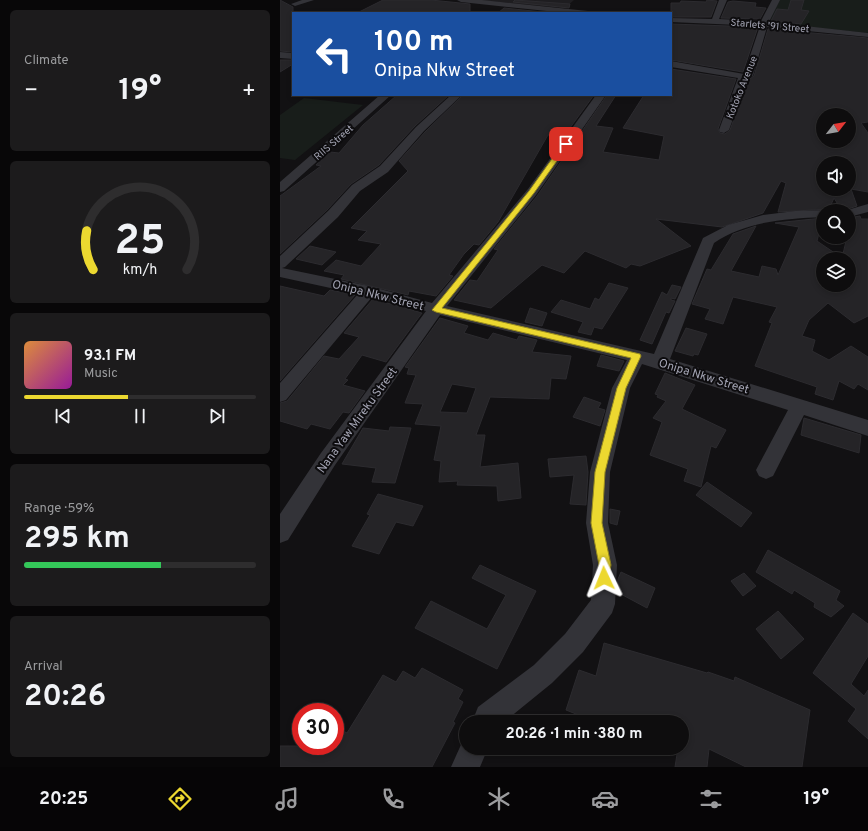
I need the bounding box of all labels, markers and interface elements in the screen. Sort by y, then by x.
street label: Starlets '91 Street [730,17,810,36]
text: 100 m [374,25,454,61]
icon: left [308,28,360,80]
text: Climate [24,53,69,69]
street label: Kotoko Avenue [724,54,761,121]
text: Onipa Nkw Street [374,60,515,83]
text: 19° [119,73,161,110]
text: − [24,78,38,105]
text: + [242,78,256,105]
north arrow [816,108,856,148]
map controls [816,108,856,292]
street label: RIIS Street [312,122,357,164]
pin [549,127,583,161]
icon: arrive [555,133,577,155]
button: sound [816,156,856,196]
button: search [816,204,856,244]
text: 25 [115,216,165,269]
button: layers [816,252,856,292]
text: km/h [123,261,157,279]
street label: Onipa Nkw Street [330,277,425,315]
text: 93.1 FM [84,347,136,366]
street label: Onipa Nkw Street [657,356,751,398]
street label: Nana Yaw Mireku Street [314,365,402,477]
text: Music [84,366,118,382]
icon: previous [52,405,74,427]
icon: pause [129,405,151,427]
icon: next [206,405,228,427]
text: Range · 59% [24,501,94,517]
text: 295 km [24,521,130,558]
position arrow [583,557,625,599]
text: Arrival [24,659,63,675]
text: 20:26 [24,679,106,716]
speed limit sign: 30 [292,703,344,755]
text: 20:26 · 1 min · 380 m [505,725,643,744]
icon: directions [166,785,194,813]
icon: music [273,785,301,813]
icon: phone [379,785,407,813]
icon: climate [485,785,513,813]
icon: car [591,785,619,813]
icon: filters [697,785,725,813]
text: 20:25 [39,788,88,811]
text: 19° [803,788,829,811]

